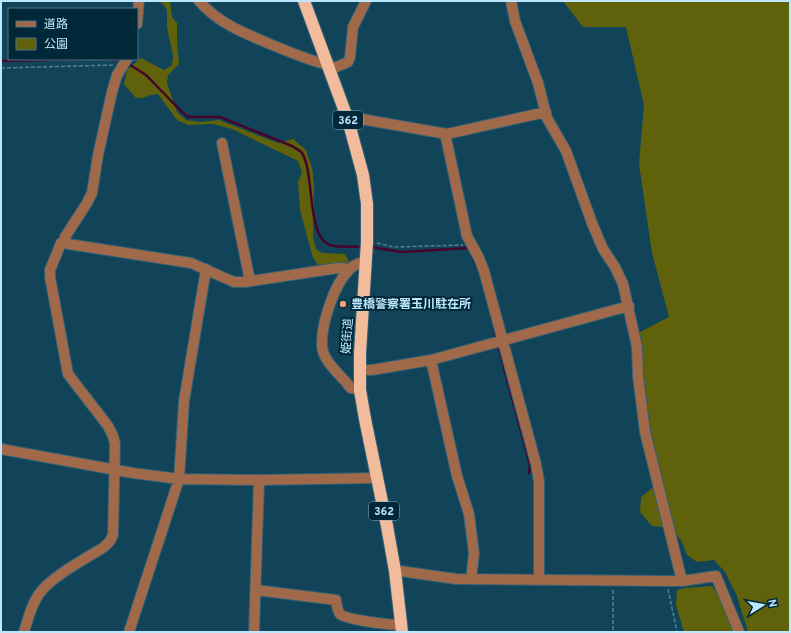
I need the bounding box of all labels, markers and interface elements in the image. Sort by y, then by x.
legend [8,8,138,60]
text: 道路 [44,17,68,33]
text: 公園 [44,37,68,53]
road number: 362 [333,111,363,129]
place label: 豊橋警察署玉川駐在所 [351,297,471,313]
marker: 豊橋警察署玉川駐在所 [338,299,348,309]
street label: 姫街道 [339,318,357,355]
road number: 362 [369,502,399,520]
north arrow [743,585,783,625]
text: N [764,598,779,608]

